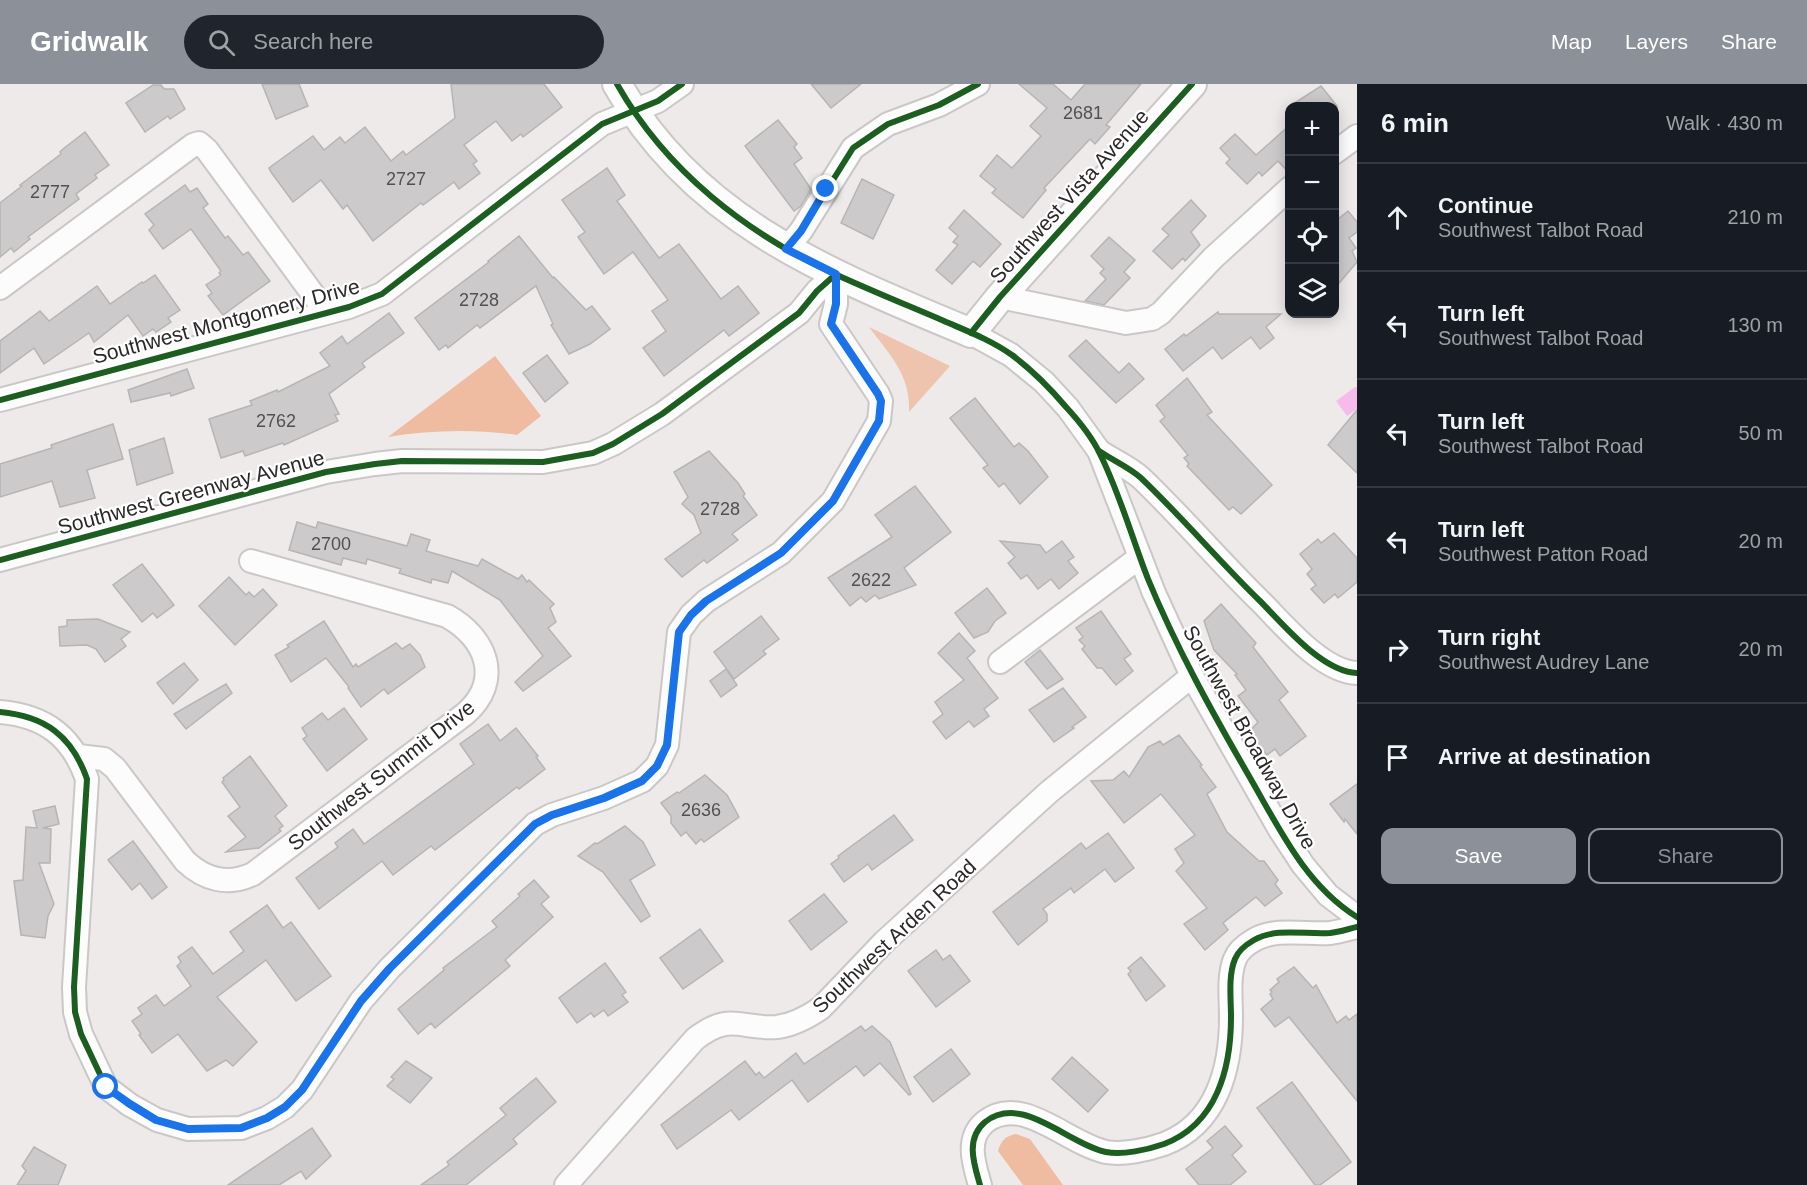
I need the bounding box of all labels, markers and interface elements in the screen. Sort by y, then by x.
search box [184,15,604,69]
text: Gridwalk [30,26,148,57]
icon: search [205,26,238,59]
text: Search here [253,29,373,54]
text: Map [1551,30,1592,53]
text: Layers [1625,30,1688,53]
text: Share [1721,30,1777,53]
map controls [1285,102,1339,318]
button: + [1285,102,1339,156]
house number: 2681 [1063,103,1103,123]
street label: Southwest Vista Avenue [985,104,1153,288]
text: 6 min [1381,108,1449,138]
text: Walk · 430 m [1666,112,1783,134]
button: − [1285,156,1339,210]
house number: 2727 [386,169,426,189]
route end [812,175,838,201]
house number: 2777 [30,182,70,202]
text: Continue [1438,193,1533,218]
icon: ahead [1381,201,1414,234]
text: 210 m [1727,206,1783,228]
button: locate [1285,210,1339,264]
text: Southwest Talbot Road [1438,219,1643,241]
button: layers [1285,264,1339,318]
street label: Southwest Montgomery Drive [90,274,362,368]
house number: 2728 [459,290,499,310]
text: Turn left [1438,301,1524,326]
icon: left [1381,309,1414,342]
text: 130 m [1727,314,1783,336]
text: Southwest Talbot Road [1438,327,1643,349]
text: Turn left [1438,409,1524,434]
house number: 2762 [256,411,296,431]
icon: left [1381,417,1414,450]
text: 50 m [1739,422,1783,444]
text: Southwest Talbot Road [1438,435,1643,457]
street label: Southwest Greenway Avenue [55,445,327,539]
house number: 2728 [700,499,740,519]
text: Turn left [1438,517,1524,542]
icon: left [1381,525,1414,558]
text: 20 m [1739,530,1783,552]
house number: 2700 [311,534,351,554]
text: Southwest Patton Road [1438,543,1648,565]
house number: 2622 [851,570,891,590]
street label: Southwest Broadway Drive [1179,621,1321,853]
text: Turn right [1438,625,1540,650]
icon: right [1381,633,1414,666]
text: 20 m [1739,638,1783,660]
text: Southwest Audrey Lane [1438,651,1649,673]
street label: Southwest Summit Drive [283,695,479,855]
icon: arrive [1381,741,1414,774]
text: Arrive at destination [1438,744,1651,769]
house number: 2636 [681,800,721,820]
button: Save [1381,828,1576,884]
button: Share [1588,828,1783,884]
street label: Southwest Arden Road [808,854,980,1018]
route start [92,1073,118,1099]

